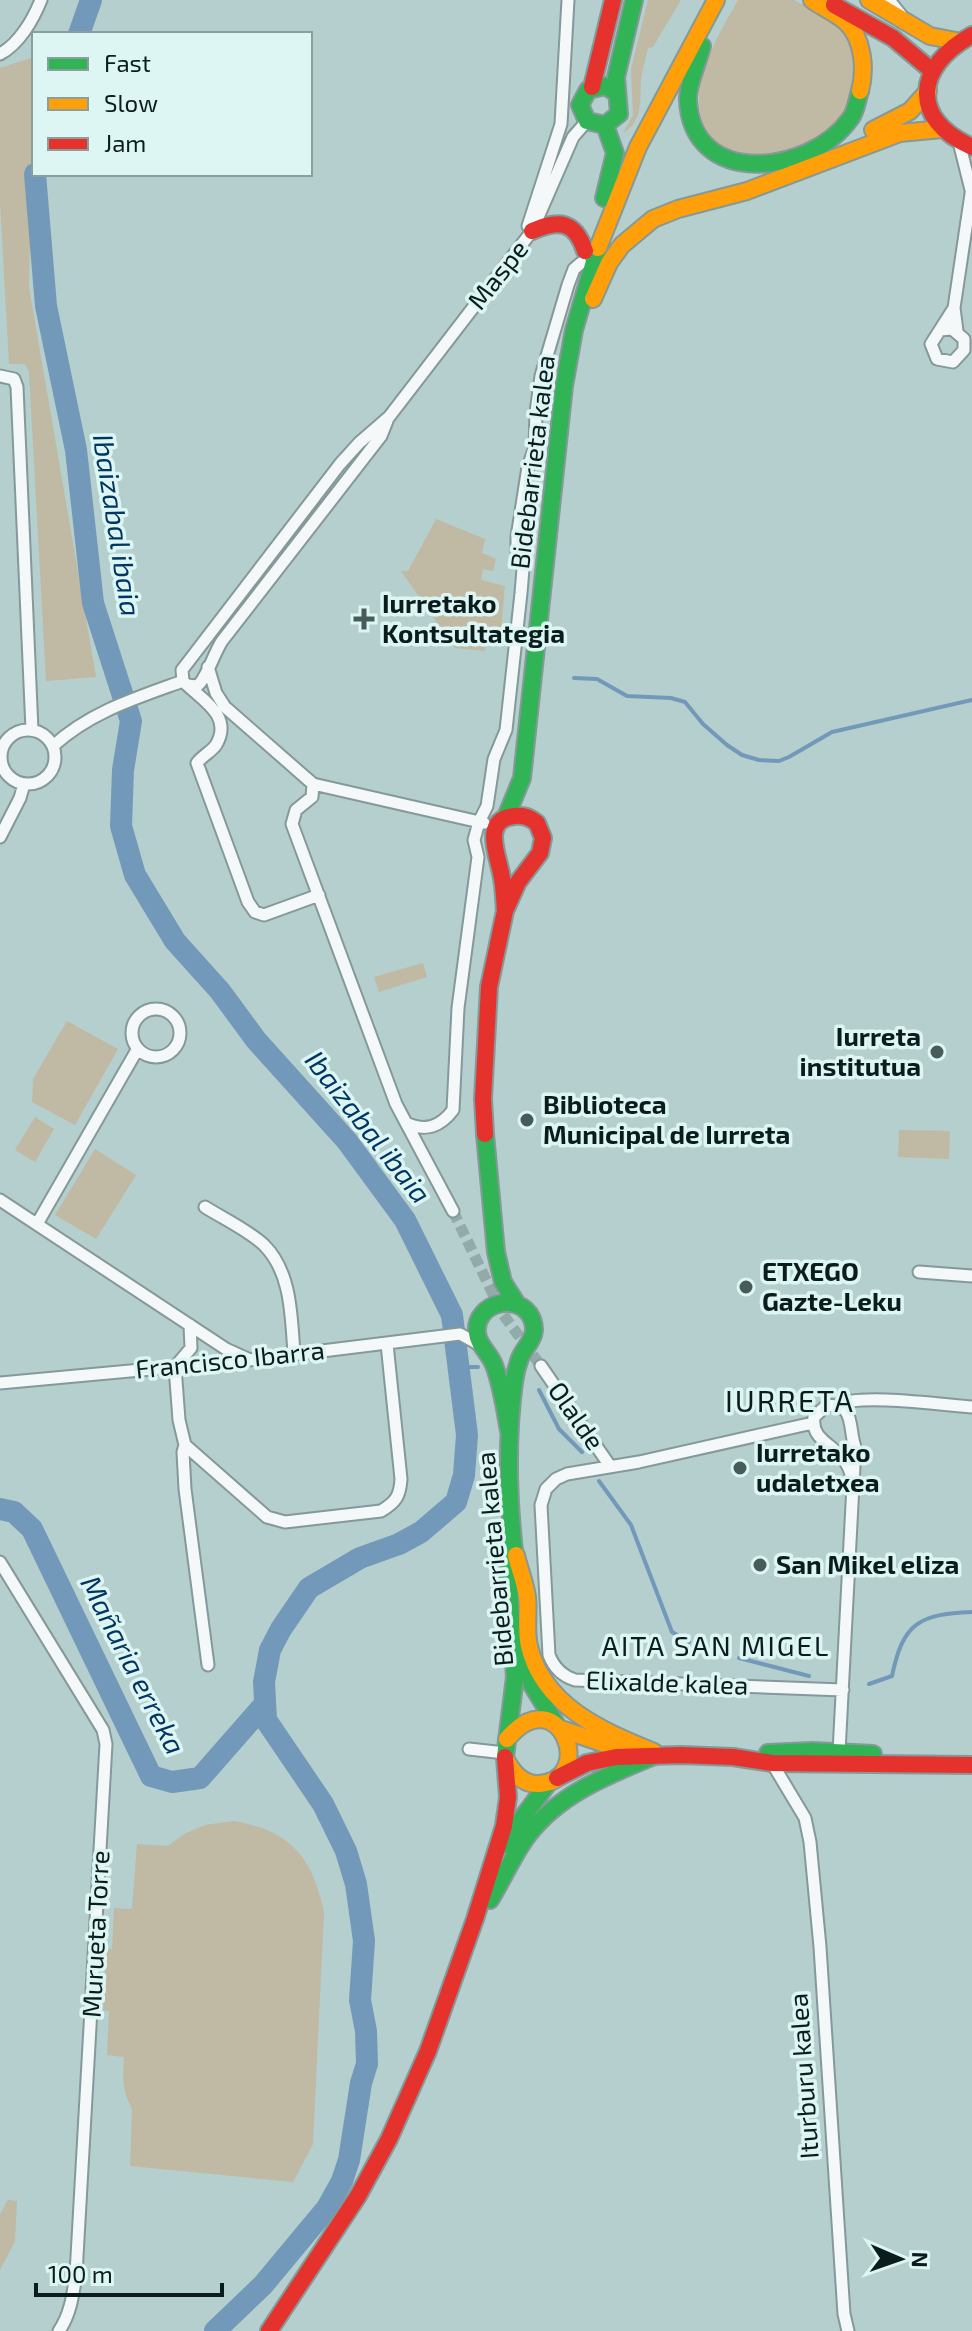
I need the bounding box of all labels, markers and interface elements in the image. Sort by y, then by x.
legend [32,32,312,176]
text: Fast [104,48,151,77]
text: Slow [104,88,158,117]
text: Jam [104,128,146,157]
street label: Maspe [460,233,533,315]
street label: Bidebarrieta kalea [503,353,560,571]
water label: Ibaizabal ibaia [87,431,149,618]
place label: Iurretako Kontsultategia [382,587,565,648]
marker: Iurretako Kontsultategia [353,608,375,630]
place label: Iurreta institutua [800,1020,921,1081]
water label: Ibaizabal ibaia [299,1043,439,1209]
marker: Iurreta institutua [928,1043,946,1061]
place label: Biblioteca Municipal de Iurreta [543,1088,790,1149]
marker: Biblioteca Municipal de Iurreta [518,1111,536,1129]
place label: ETXEGO Gazte-Leku [762,1255,902,1316]
marker: ETXEGO Gazte-Leku [737,1278,755,1296]
street label: Francisco Ibarra [134,1333,326,1384]
street label: Olalde [543,1375,612,1455]
district label: IURRETA [725,1382,855,1418]
place label: Iurretako udaletxea [756,1436,880,1497]
street label: Bidebarrieta kalea [469,1451,518,1668]
marker: Iurretako udaletxea [731,1459,749,1477]
place label: San Mikel eliza [776,1548,959,1579]
marker: San Mikel eliza [751,1556,769,1574]
water label: Mañaria erreka [74,1570,193,1759]
district label: AITA SAN MIGEL [601,1628,831,1662]
street label: Elixalde kalea [585,1663,749,1700]
street label: Murueta Torre [75,1849,114,2018]
street label: Iturburu kalea [781,1992,824,2160]
north arrow [860,2219,940,2299]
scale bar [36,2247,222,2297]
text: N [908,2251,934,2268]
text: 100 m [48,2259,113,2288]

